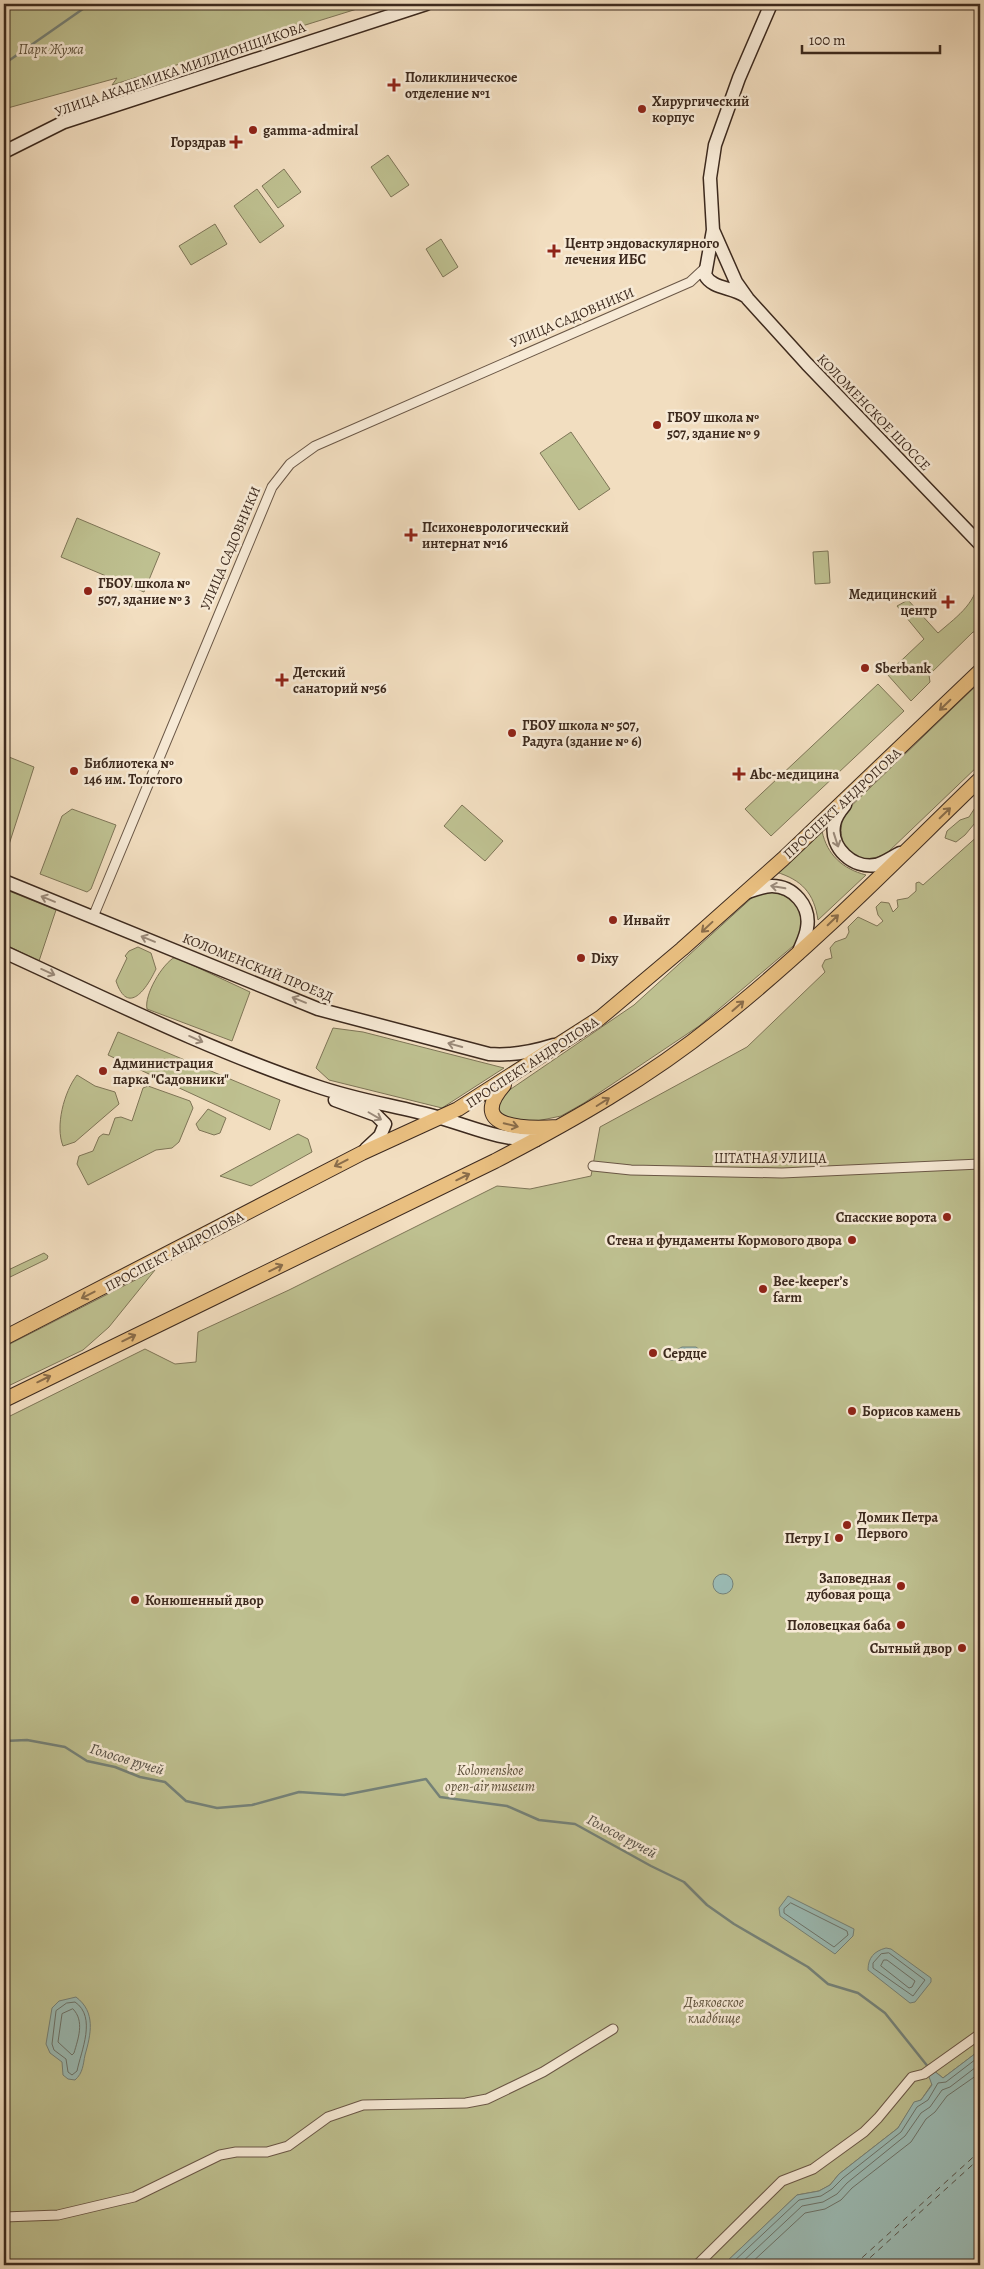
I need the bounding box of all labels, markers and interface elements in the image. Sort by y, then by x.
street label: УЛИЦА АКАДЕМИКА МИЛЛИОНЩИКОВА [52,17,309,121]
scale bar [802,22,939,54]
text: 100 m [809,30,846,50]
park label: Парк Жужа [18,40,84,59]
place label: Поликлиническое отделение №1 [405,68,518,103]
marker: Поликлиническое отделение №1 [387,78,401,92]
place label: Хирургический корпус [652,92,749,127]
marker: Хирургический корпус [636,103,648,115]
place label: gamma-admiral [263,121,358,140]
marker: gamma-admiral [247,124,259,136]
place label: Горздрав [171,133,226,152]
marker: Горздрав [230,136,242,148]
place label: Центр эндоваскулярного лечения ИБС [564,234,719,269]
marker: Центр эндоваскулярного лечения ИБС [547,244,561,258]
street label: УЛИЦА САДОВНИКИ [507,283,637,352]
street label: КОЛОМЕНСКОЕ ШОССЕ [813,350,935,475]
place label: ГБОУ школа № 507, здание № 9 [667,408,760,443]
marker: ГБОУ школа № 507, здание № 9 [651,419,663,431]
street label: УЛИЦА САДОВНИКИ [196,483,265,613]
place label: Психоневрологический интернат №16 [422,518,569,553]
marker: Психоневрологический интернат №16 [404,528,418,542]
place label: ГБОУ школа № 507, здание № 3 [98,574,190,609]
marker: ГБОУ школа № 507, здание № 3 [82,585,94,597]
place label: Медицинский центр [849,585,938,620]
marker: Медицинский центр [941,595,955,609]
place label: Sberbank [875,659,932,678]
marker: Sberbank [859,662,871,674]
place label: Детский санаторий №56 [293,663,387,698]
marker: Детский санаторий №56 [275,673,289,687]
one-way arrow [939,699,952,711]
place label: ГБОУ школа № 507, Радуга (здание № 6) [522,716,642,751]
marker: ГБОУ школа № 507, Радуга (здание № 6) [506,727,518,739]
street label: ПРОСПЕКТ АНДРОПОВА [779,743,906,863]
place label: Библиотека № 146 им. Толстого [84,754,183,789]
marker: Библиотека № 146 им. Толстого [68,765,80,777]
place label: Abc-медицина [749,765,840,784]
marker: Abc-медицина [732,767,746,781]
one-way arrow [938,807,951,819]
one-way arrow [832,832,842,848]
one-way arrow [770,882,786,892]
one-way arrow [41,893,56,902]
place label: Инвайт [623,911,671,930]
marker: Инвайт [607,914,619,926]
one-way arrow [827,914,839,926]
one-way arrow [701,921,713,933]
street label: КОЛОМЕНСКИЙ ПРОЕЗД [180,929,336,1006]
one-way arrow [141,934,156,943]
place label: Dixy [591,949,619,968]
marker: Dixy [575,952,587,964]
one-way arrow [40,968,55,978]
one-way arrow [292,995,307,1005]
one-way arrow [731,1000,744,1012]
street label: ПРОСПЕКТ АНДРОПОВА [462,1012,603,1113]
one-way arrow [188,1035,203,1044]
one-way arrow [447,1039,463,1049]
place label: Администрация парка "Садовники" [112,1054,229,1089]
marker: Администрация парка "Садовники" [97,1065,109,1077]
one-way arrow [595,1097,609,1107]
one-way arrow [368,1111,382,1122]
one-way arrow [502,1121,518,1130]
street label: ШТАТНАЯ УЛИЦА [714,1149,827,1168]
one-way arrow [333,1158,348,1168]
one-way arrow [455,1172,470,1181]
street label: ПРОСПЕКТ АНДРОПОВА [101,1206,248,1296]
place label: Спасские ворота [836,1208,937,1227]
marker: Спасские ворота [941,1211,953,1223]
place label: Стена и фундаменты Кормового двора [607,1231,842,1250]
marker: Стена и фундаменты Кормового двора [846,1234,858,1246]
one-way arrow [268,1262,283,1272]
place label: Bee-keeper’s farm [773,1272,848,1307]
marker: Bee-keeper’s farm [757,1283,769,1295]
one-way arrow [81,1291,96,1301]
one-way arrow [121,1333,136,1342]
place label: Сердце [663,1344,708,1363]
marker: Сердце [647,1347,659,1359]
one-way arrow [37,1374,52,1384]
place label: Борисов камень [862,1402,961,1421]
marker: Борисов камень [846,1405,858,1417]
place label: Домик Петра Первого [857,1508,939,1543]
marker: Домик Петра Первого [841,1519,853,1531]
place label: Петру I [785,1529,829,1548]
marker: Петру I [833,1532,845,1544]
place label: Заповедная дубовая роща [806,1569,891,1604]
marker: Заповедная дубовая роща [895,1580,907,1592]
place label: Конюшенный двор [145,1591,264,1610]
marker: Конюшенный двор [129,1594,141,1606]
place label: Половецкая баба [787,1616,891,1635]
marker: Половецкая баба [895,1619,907,1631]
place label: Сытный двор [870,1639,953,1658]
marker: Сытный двор [956,1642,968,1654]
water label: Голосов ручей [87,1738,167,1780]
park label: Kolomenskoe open-air museum [445,1761,535,1796]
water label: Голосов ручей [584,1809,661,1863]
park label: Дьяковское кладбище [683,1993,744,2028]

